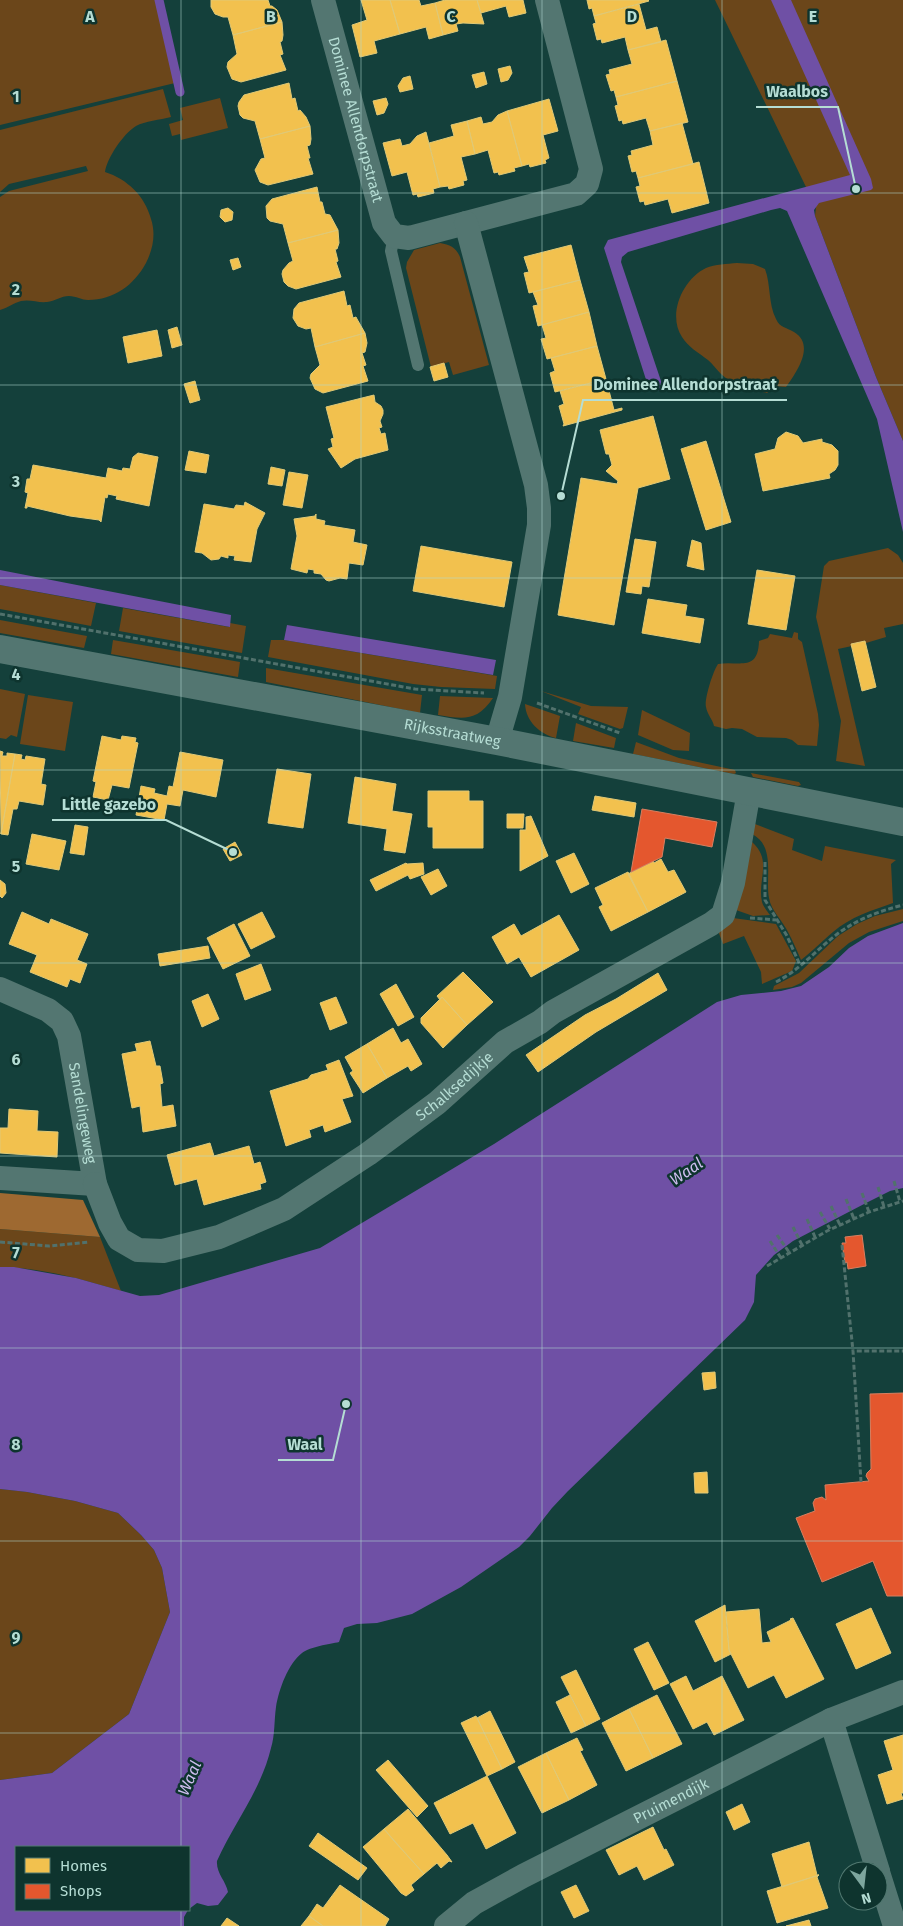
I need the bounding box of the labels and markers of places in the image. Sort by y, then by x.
callout: Waalbos [756,76,838,107]
callout: Dominee Allendorpstraat [583,369,787,400]
callout: Little gazebo [52,789,166,820]
callout: Waal [278,1429,333,1460]

